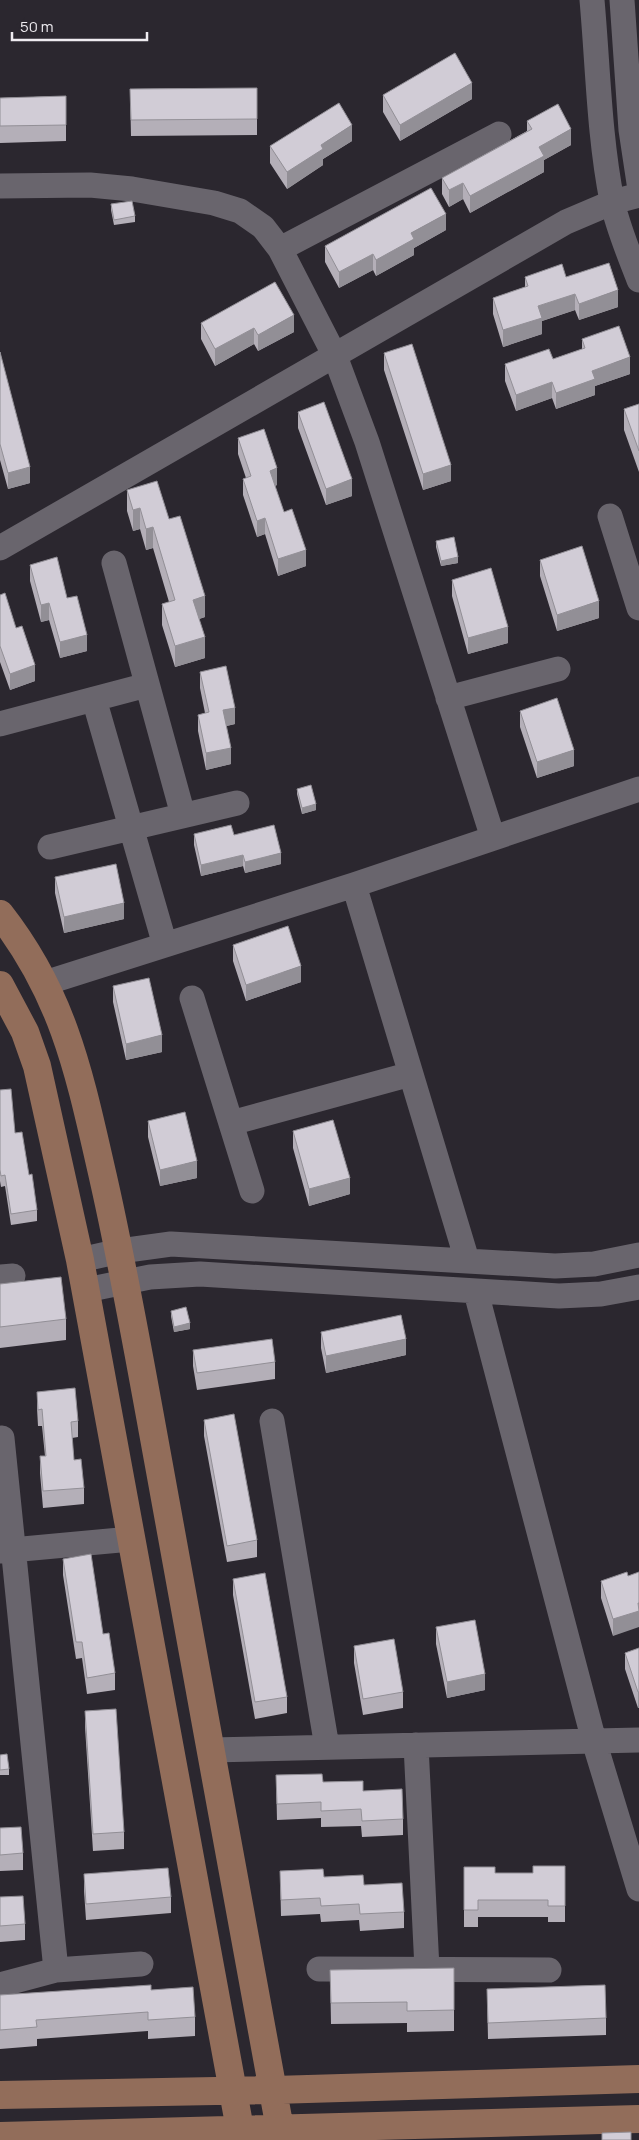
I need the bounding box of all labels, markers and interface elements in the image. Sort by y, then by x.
scale bar [12,10,148,42]
text: 50 m [20,16,54,37]

